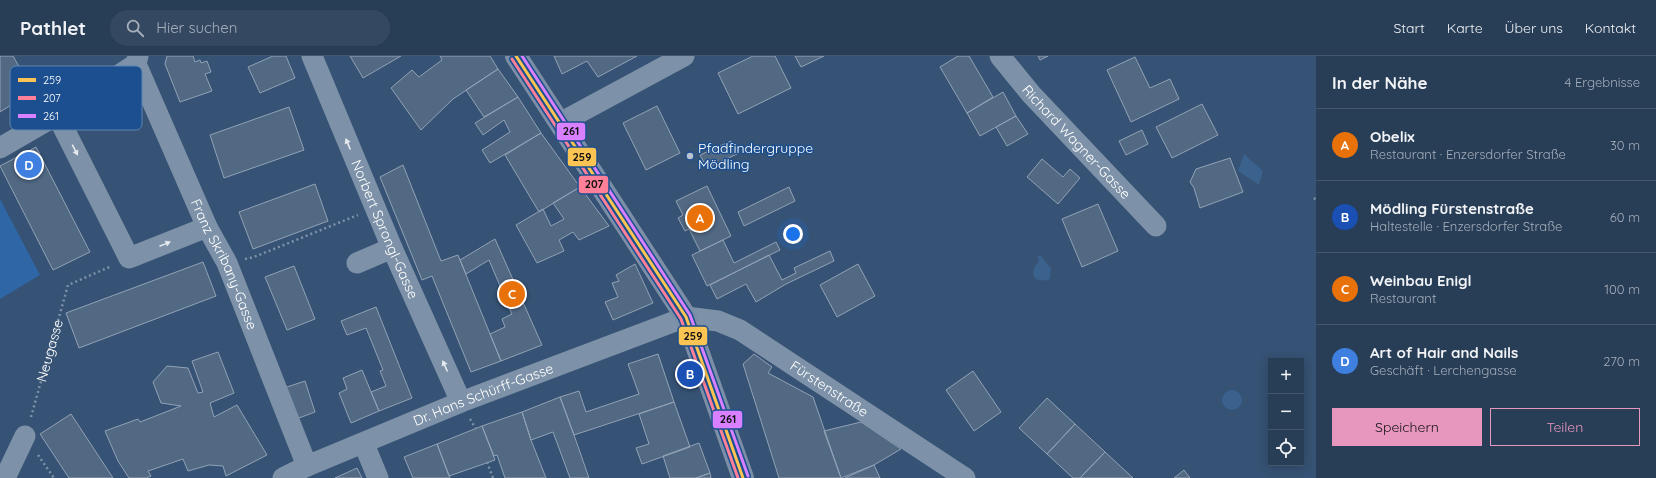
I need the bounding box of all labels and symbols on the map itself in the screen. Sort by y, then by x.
legend [10,66,142,130]
text: 259 [43,73,61,87]
street label: Richard Wagner-Gasse [1018,81,1135,203]
text: 207 [43,91,61,105]
text: 261 [43,109,59,123]
line badge: 261 [556,122,586,141]
text: 261 [563,124,579,138]
one-way arrow [345,138,351,150]
place label: Pfadfindergruppe Mödling [698,139,813,173]
one-way arrow [72,144,78,155]
line badge: 259 [567,147,597,167]
pin: D [16,150,42,180]
text: 259 [573,150,591,164]
marker: Pfadfindergruppe Mödling [685,151,695,161]
street label: Norbert Sprongl-Gasse [347,157,423,302]
line badge: 207 [578,175,609,194]
text: 207 [585,177,603,191]
street label: Franz Skribany-Gasse [187,196,261,332]
pin: A [687,203,713,233]
your location [783,224,803,244]
one-way arrow [160,240,172,246]
pin: C [499,279,525,309]
street label: Neugasse [32,317,67,384]
line badge: 259 [678,326,708,346]
text: 259 [684,329,702,343]
street label: Fürstenstraße [787,357,872,421]
street label: Dr. Hans Schürff-Gasse [410,359,556,430]
pin: B [677,359,703,389]
one-way arrow [442,361,448,372]
line badge: 261 [712,410,743,429]
text: 261 [720,412,736,426]

